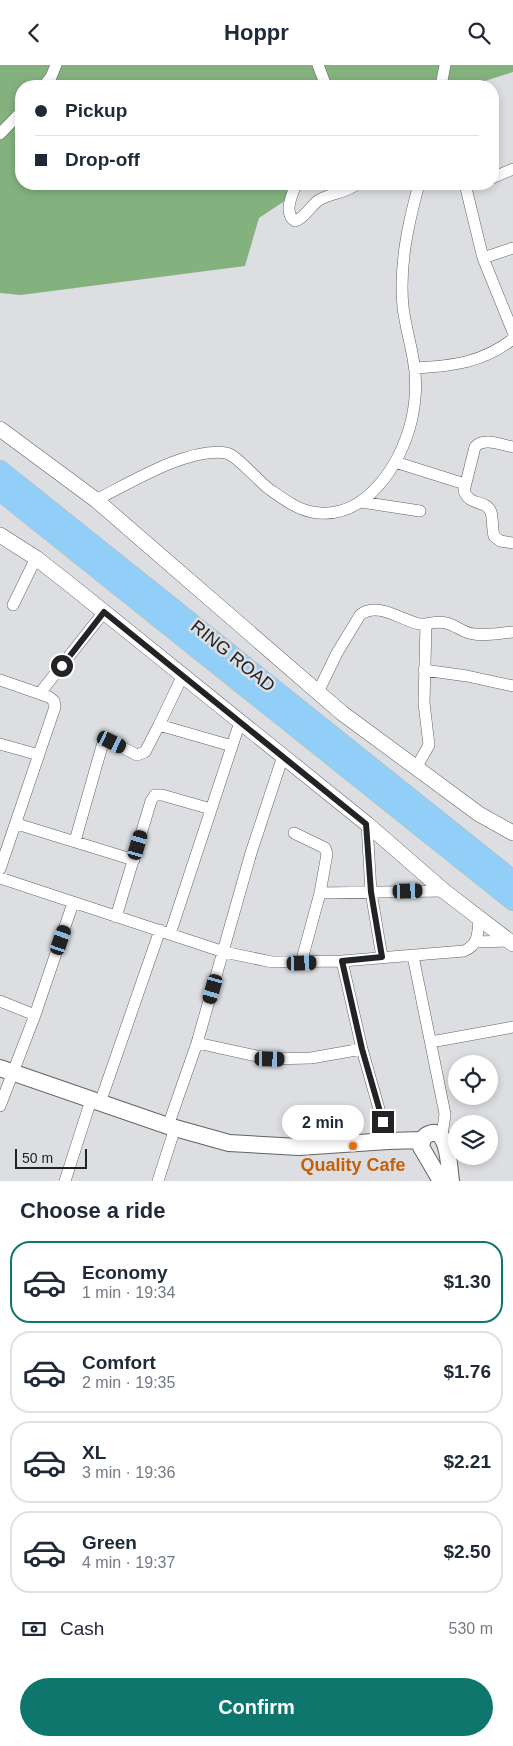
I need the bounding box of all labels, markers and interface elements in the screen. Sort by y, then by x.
icon: back [20,19,48,47]
icon: search [465,19,493,47]
text: Hoppr [224,20,289,45]
text: Pickup [65,100,127,121]
text: Drop-off [65,149,140,170]
street label: RING ROAD [187,616,279,696]
route start [51,655,73,677]
car [95,729,128,755]
car [126,829,149,861]
car [392,883,423,899]
car [49,923,72,957]
car [286,955,317,971]
car [201,973,224,1005]
car [254,1051,285,1067]
map controls [448,1055,498,1165]
button: locate [448,1055,498,1105]
callout: 2 min [283,1105,366,1139]
route end [372,1111,394,1133]
text: 2 min [302,1114,344,1131]
button: layers [448,1115,498,1165]
marker: Quality Cafe [347,1140,359,1152]
scale bar [15,1146,88,1169]
text: 50 m [22,1150,53,1166]
place label: Quality Cafe [300,1155,406,1175]
text: Choose a ride [20,1198,165,1223]
icon: car [22,1260,67,1305]
text: Economy [82,1262,168,1283]
text: $1.30 [443,1271,491,1292]
text: 1 min · 19:34 [82,1284,175,1301]
icon: car [22,1350,67,1395]
text: Comfort [82,1352,156,1373]
text: $1.76 [443,1361,491,1382]
text: 2 min · 19:35 [82,1374,175,1391]
icon: car [22,1440,67,1485]
text: XL [82,1442,106,1463]
text: $2.21 [443,1451,491,1472]
text: 3 min · 19:36 [82,1464,175,1481]
icon: car [22,1530,67,1575]
text: Green [82,1532,137,1553]
text: $2.50 [443,1541,491,1562]
text: 4 min · 19:37 [82,1554,175,1571]
icon: cash [20,1615,48,1643]
text: Cash [60,1618,104,1639]
text: 530 m [449,1620,493,1637]
button: Confirm [20,1678,493,1736]

